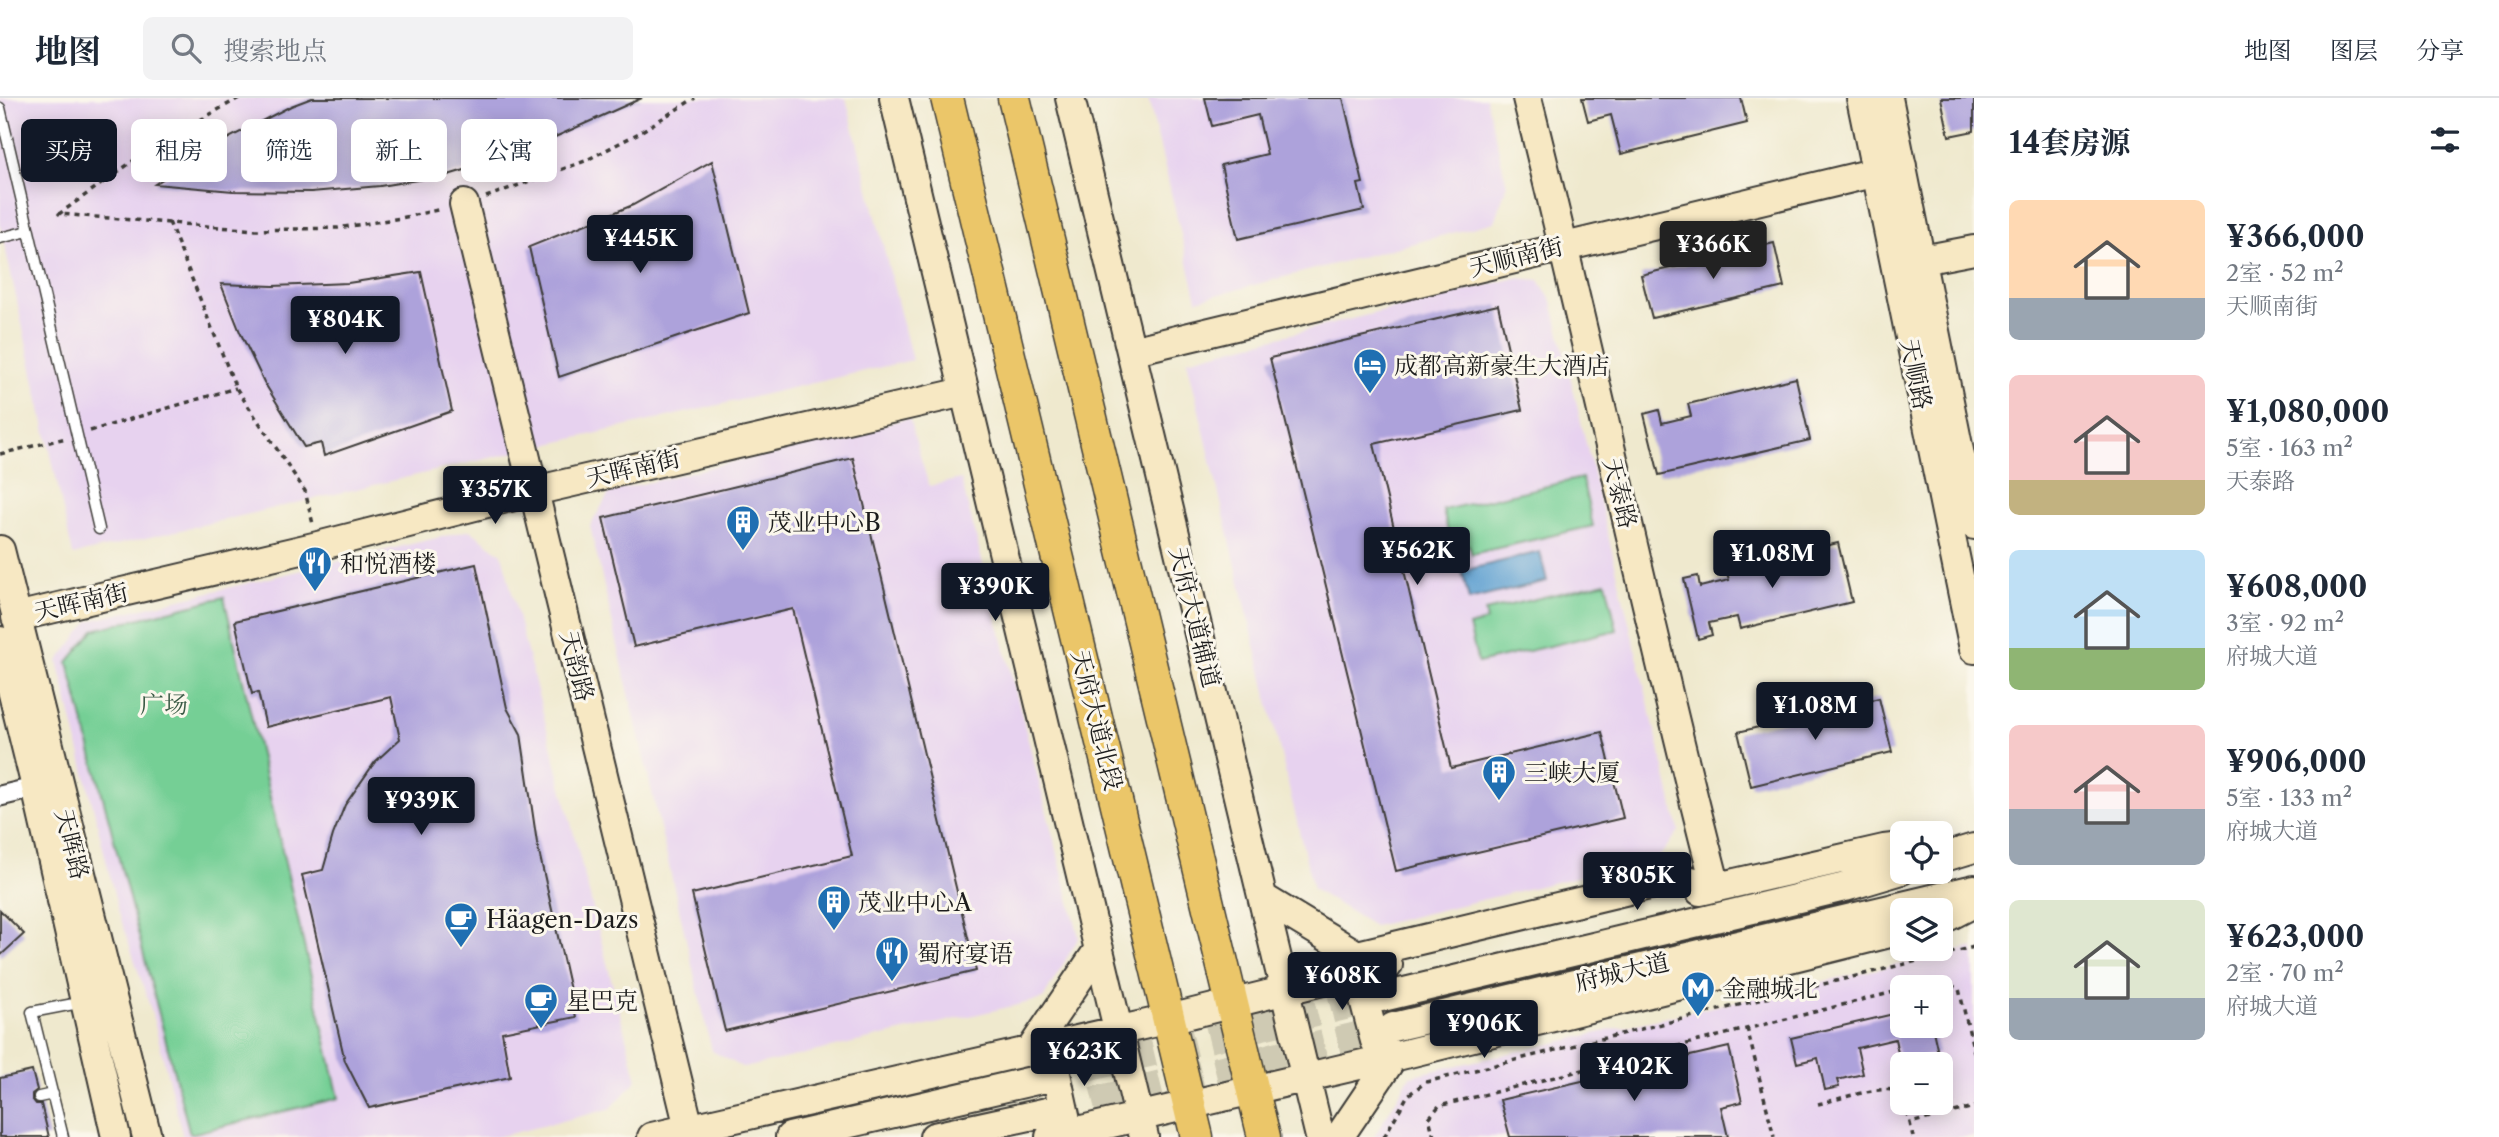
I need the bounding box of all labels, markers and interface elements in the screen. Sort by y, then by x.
search box [143,17,633,80]
icon: search [167,29,205,67]
text: 地图 [35,31,101,72]
text: 搜索地点 [223,35,327,67]
text: 地图 [2244,36,2292,65]
text: 图层 [2330,36,2378,65]
text: 分享 [2416,36,2464,65]
chip: 买房 [21,119,117,182]
chip: 租房 [131,119,227,182]
chip: 筛选 [241,119,337,182]
chip: 新上 [351,119,447,182]
chip: 公寓 [461,119,557,182]
icon: filters [2426,121,2464,159]
text: 14套房源 [2009,124,2130,161]
pin: ¥445K [591,216,689,275]
text: ¥366,000 [2226,218,2365,255]
pin: ¥366K [1664,222,1762,281]
text: ¥445K [603,224,677,252]
icon: home [2065,228,2149,312]
text: ¥366K [1676,230,1750,258]
street label: 天顺南街 [1466,231,1566,283]
text: 2室 · 52 m² [2226,259,2344,287]
text: 天顺南街 [2226,292,2318,320]
pin: ¥804K [296,296,394,356]
text: ¥804K [307,305,383,333]
street label: 天顺路 [1894,336,1938,412]
hotel icon: 成都高新豪生大酒店 [1351,346,1389,395]
place label: 成都高新豪生大酒店 [1394,351,1610,380]
text: ¥1,080,000 [2226,393,2389,430]
icon: home [2065,403,2149,487]
text: 5室 · 163 m² [2226,434,2353,462]
street label: 天晖南街 [583,443,683,493]
street label: 天泰路 [1597,455,1643,531]
pin: ¥357K [446,466,544,526]
text: 天泰路 [2226,467,2295,495]
text: ¥357K [459,475,531,503]
building icon: 茂业中心B [724,503,762,552]
place label: 茂业中心B [768,508,881,537]
pin: ¥562K [1368,528,1466,587]
pin: ¥1.08M [1715,531,1829,590]
text: ¥562K [1380,536,1454,564]
text: ¥1.08M [1729,539,1815,567]
restaurant icon: 和悦酒楼 [296,544,334,593]
street label: 天府大道辅道 [1164,544,1226,690]
place label: 和悦酒楼 [340,549,436,578]
pin: ¥390K [946,564,1044,623]
text: ¥608,000 [2226,568,2367,605]
text: ¥390K [957,572,1033,600]
street label: 天晖南街 [31,577,131,627]
icon: home [2065,578,2149,662]
text: 3室 · 92 m² [2226,609,2344,637]
street label: 天韵路 [554,628,600,704]
text: 府城大道 [2226,642,2318,670]
street label: 天府大道北段 [1066,647,1128,793]
pin: ¥1.08M [1758,682,1872,742]
park label: 广场 [140,690,188,719]
text: ¥1.08M [1772,691,1858,719]
text: ¥906,000 [2226,743,2367,780]
building icon: 三峡大厦 [1480,753,1518,802]
icon: home [2065,753,2149,837]
place label: 三峡大厦 [1524,758,1620,787]
pin: ¥939K [372,778,470,837]
text: 5室 · 133 m² [2226,784,2352,812]
text: ¥939K [384,786,458,814]
street label: 天晖路 [49,806,95,882]
text: 府城大道 [2226,817,2318,845]
map controls [1890,821,1953,1115]
button: locate [1890,821,1953,884]
pin: ¥805K [1588,852,1686,912]
text: ¥805K [1599,861,1675,889]
building icon: 茂业中心A [815,883,853,932]
place label: 茂业中心A [858,888,973,917]
button: layers [1890,898,1953,961]
cafe icon: Häagen-Dazs [442,900,480,949]
place label: Häagen-Dazs [486,905,638,934]
text: ¥623,000 [2226,918,2364,955]
icon: home [2065,928,2149,1012]
restaurant icon: 蜀府宴语 [873,934,911,983]
place label: 蜀府宴语 [917,939,1013,968]
street label: 府城大道 [1572,947,1672,997]
pin: ¥608K [1293,953,1391,1012]
text: 2室 · 70 m² [2226,959,2344,987]
text: ¥608K [1304,961,1380,989]
metro station icon: 金融城北 [1679,969,1717,1018]
place label: 金融城北 [1722,974,1818,1003]
button: + [1890,975,1953,1038]
cafe icon: 星巴克 [522,981,560,1030]
place label: 星巴克 [566,986,638,1015]
text: 府城大道 [2226,992,2318,1020]
pin: ¥906K [1435,1000,1533,1060]
text: ¥906K [1446,1009,1522,1037]
pin: ¥623K [1035,1028,1133,1088]
text: ¥623K [1047,1037,1121,1065]
pin: ¥402K [1585,1044,1683,1103]
text: ¥402K [1596,1052,1672,1080]
button: − [1890,1052,1953,1115]

